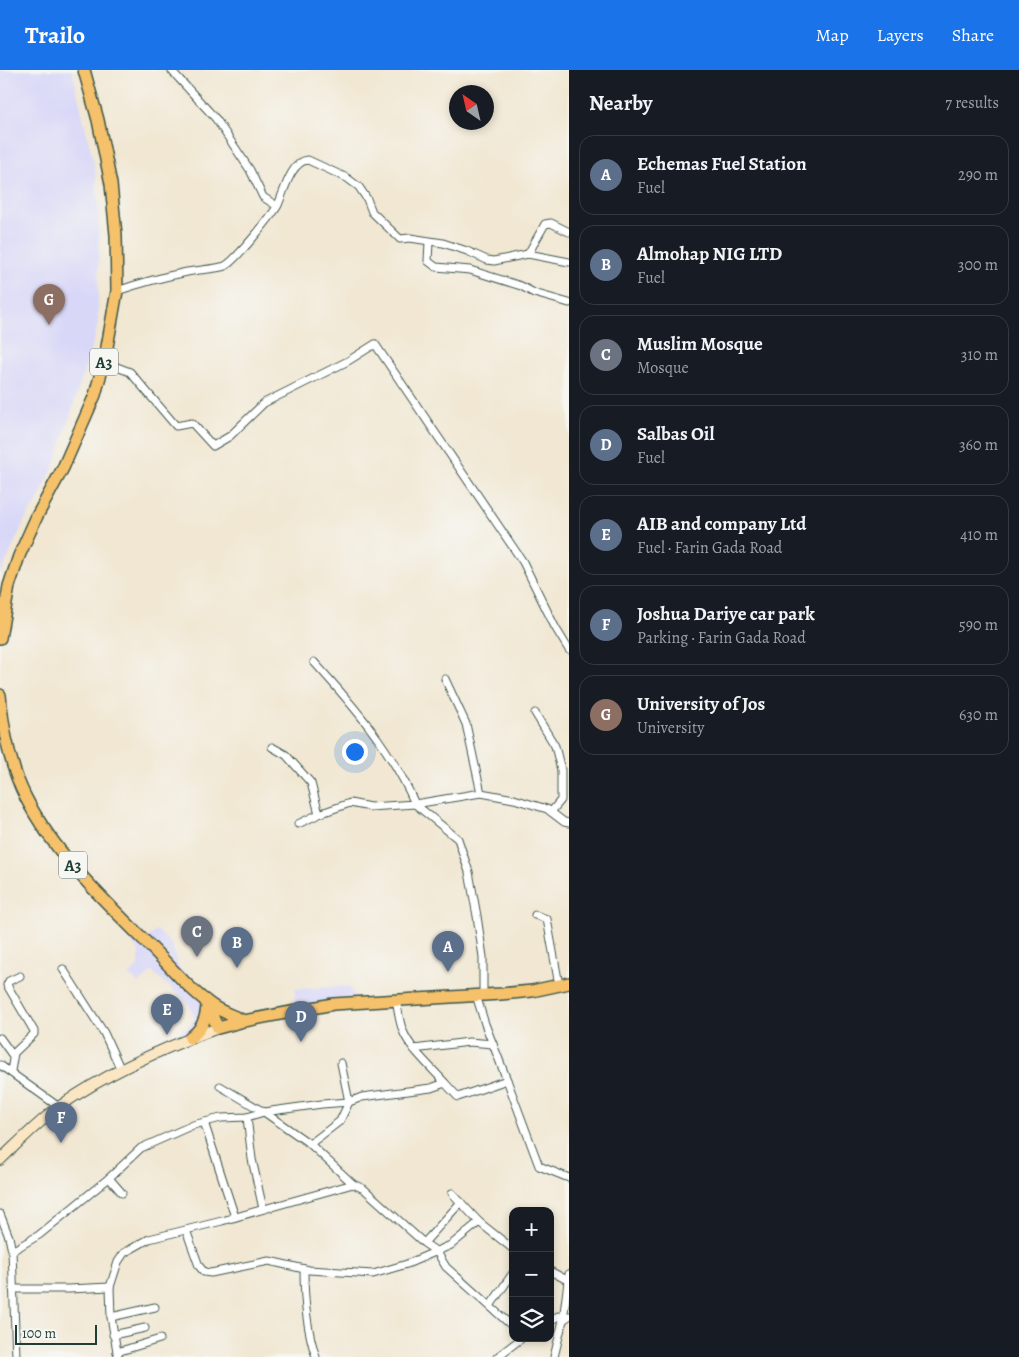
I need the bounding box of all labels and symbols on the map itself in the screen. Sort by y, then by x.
north arrow [449,85,494,130]
pin: G [33,284,65,325]
road number: A3 [90,348,118,376]
your location [342,739,368,765]
road number: A3 [59,852,87,878]
pin: C [181,916,213,957]
pin: B [221,927,253,968]
pin: A [432,931,464,972]
pin: E [151,994,183,1035]
pin: D [285,1001,317,1042]
pin: F [45,1102,77,1143]
scale bar [15,1322,98,1345]

